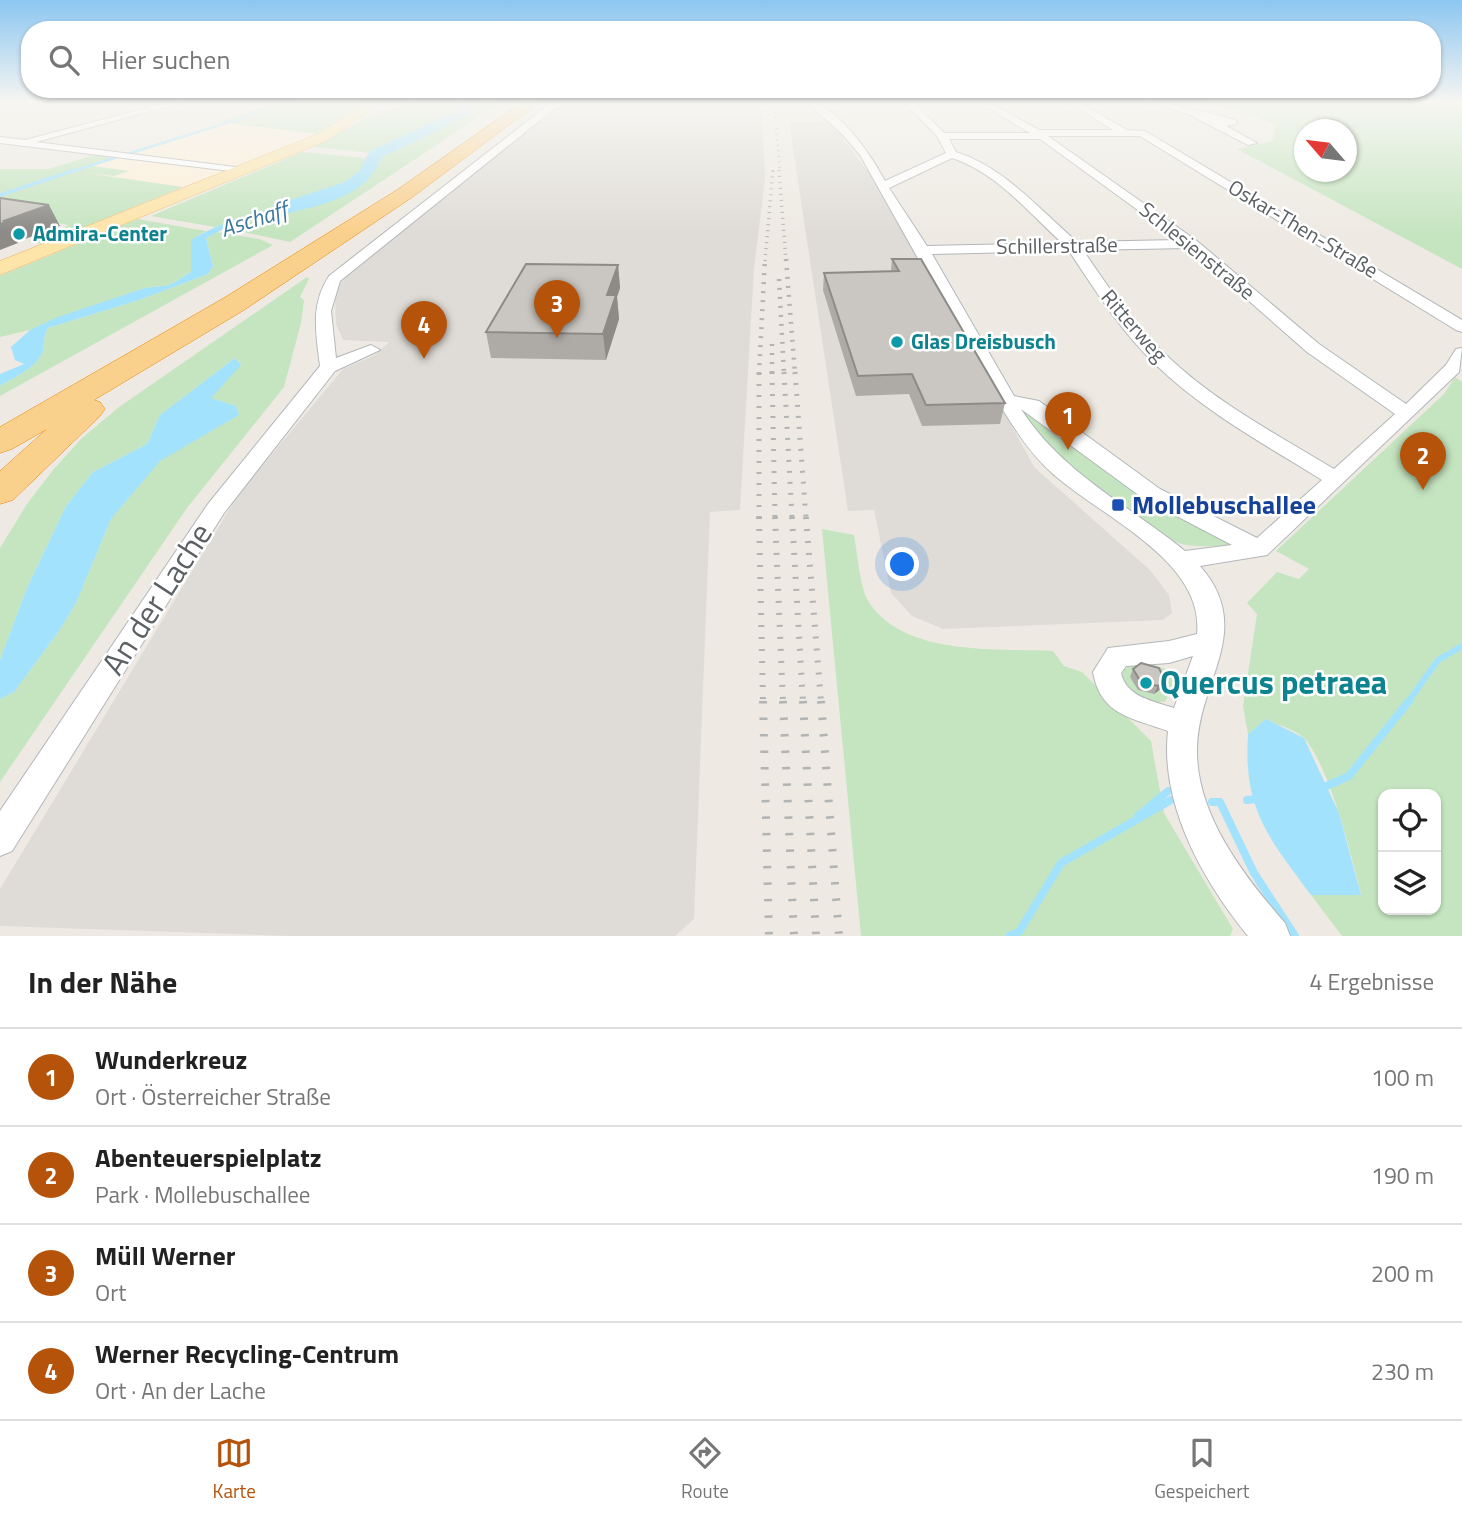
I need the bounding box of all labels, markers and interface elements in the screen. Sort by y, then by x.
search box [21,21,1441,98]
text: Hier suchen [101,40,230,79]
icon: search [45,41,83,79]
north arrow [1294,119,1357,182]
street label: Oskar-Then-Straße [1222,171,1385,286]
water label: Aschaff [216,190,296,246]
street label: Schlesienstraße [1133,193,1263,307]
place label: Admira-Center [33,217,167,249]
marker: Admira-Center [11,226,27,242]
street label: Schillerstraße [996,228,1118,262]
pin: 3 [534,280,580,338]
street label: Ritterweg [1094,282,1176,369]
pin: 4 [401,301,447,359]
place label: Glas Dreisbusch [911,325,1056,357]
marker: Glas Dreisbusch [889,334,905,350]
pin: 1 [1045,392,1091,450]
pin: 2 [1400,432,1446,490]
place label: Mollebuschallee [1132,485,1316,524]
marker: Mollebuschallee [1110,497,1126,513]
street label: An der Lache [89,513,223,684]
your location [885,547,919,581]
place label: Quercus petraea [1160,658,1387,706]
marker: Quercus petraea [1138,675,1154,691]
map controls [1378,789,1441,915]
button: locate [1378,789,1441,852]
button: layers [1378,852,1441,915]
text: In der Nähe [28,959,177,1005]
text: 4 Ergebnisse [1310,964,1434,999]
text: Wunderkreuz [95,1040,247,1079]
text: 1 [45,1060,57,1095]
text: 100 m [1371,1060,1434,1095]
text: Ort · Österreicher Straße [95,1079,331,1114]
text: Abenteuerspielplatz [95,1138,322,1177]
text: 2 [45,1158,57,1193]
text: 190 m [1371,1158,1434,1193]
text: Park · Mollebuschallee [95,1177,311,1212]
text: Müll Werner [95,1236,235,1275]
text: 3 [45,1256,57,1291]
text: 200 m [1371,1256,1434,1291]
text: Ort [95,1275,126,1310]
text: Werner Recycling-Centrum [95,1334,399,1373]
text: 4 [45,1354,57,1389]
text: 230 m [1371,1354,1434,1389]
text: Ort · An der Lache [95,1373,266,1408]
tab: Karte [213,1434,256,1505]
tab: Route [681,1434,729,1505]
tab: Gespeichert [1154,1434,1249,1505]

